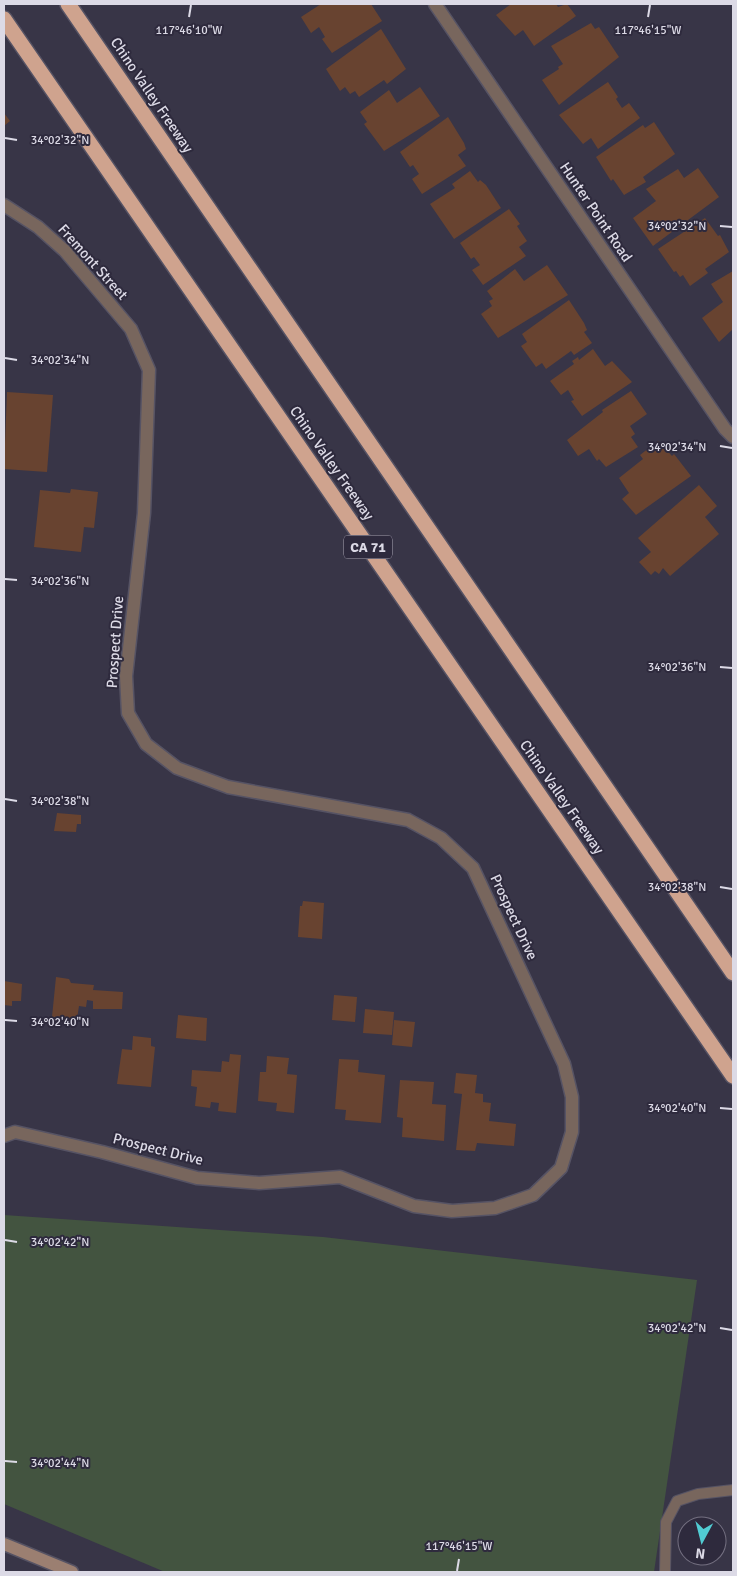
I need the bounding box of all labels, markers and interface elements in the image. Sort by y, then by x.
text: 117°46'10"W [155,23,223,38]
text: 117°46'15"W [614,23,682,38]
street label: Chino Valley Freeway [107,34,197,156]
text: 34°02'32"N [31,133,89,148]
street label: Hunter Point Road [556,159,636,265]
text: 34°02'32"N [648,219,706,234]
street label: Fremont Street [54,220,132,304]
text: 34°02'34"N [31,353,89,368]
street label: Chino Valley Freeway [286,403,378,523]
text: 34°02'34"N [648,440,706,455]
road number: CA 71 [344,536,392,558]
text: 34°02'36"N [31,574,89,589]
street label: Prospect Drive [103,595,127,689]
text: 34°02'36"N [648,660,706,675]
street label: Chino Valley Freeway [516,737,608,857]
text: 34°02'38"N [31,794,89,809]
street label: Prospect Drive [486,871,542,963]
text: 34°02'38"N [648,880,706,895]
text: 34°02'40"N [31,1015,89,1030]
text: 34°02'40"N [648,1101,706,1116]
street label: Prospect Drive [111,1129,205,1169]
text: 34°02'42"N [31,1235,89,1250]
text: 34°02'42"N [648,1321,706,1336]
text: 34°02'44"N [31,1456,89,1471]
north arrow [677,1516,727,1566]
text: 117°46'15"W [425,1539,493,1554]
text: N [695,1544,706,1562]

